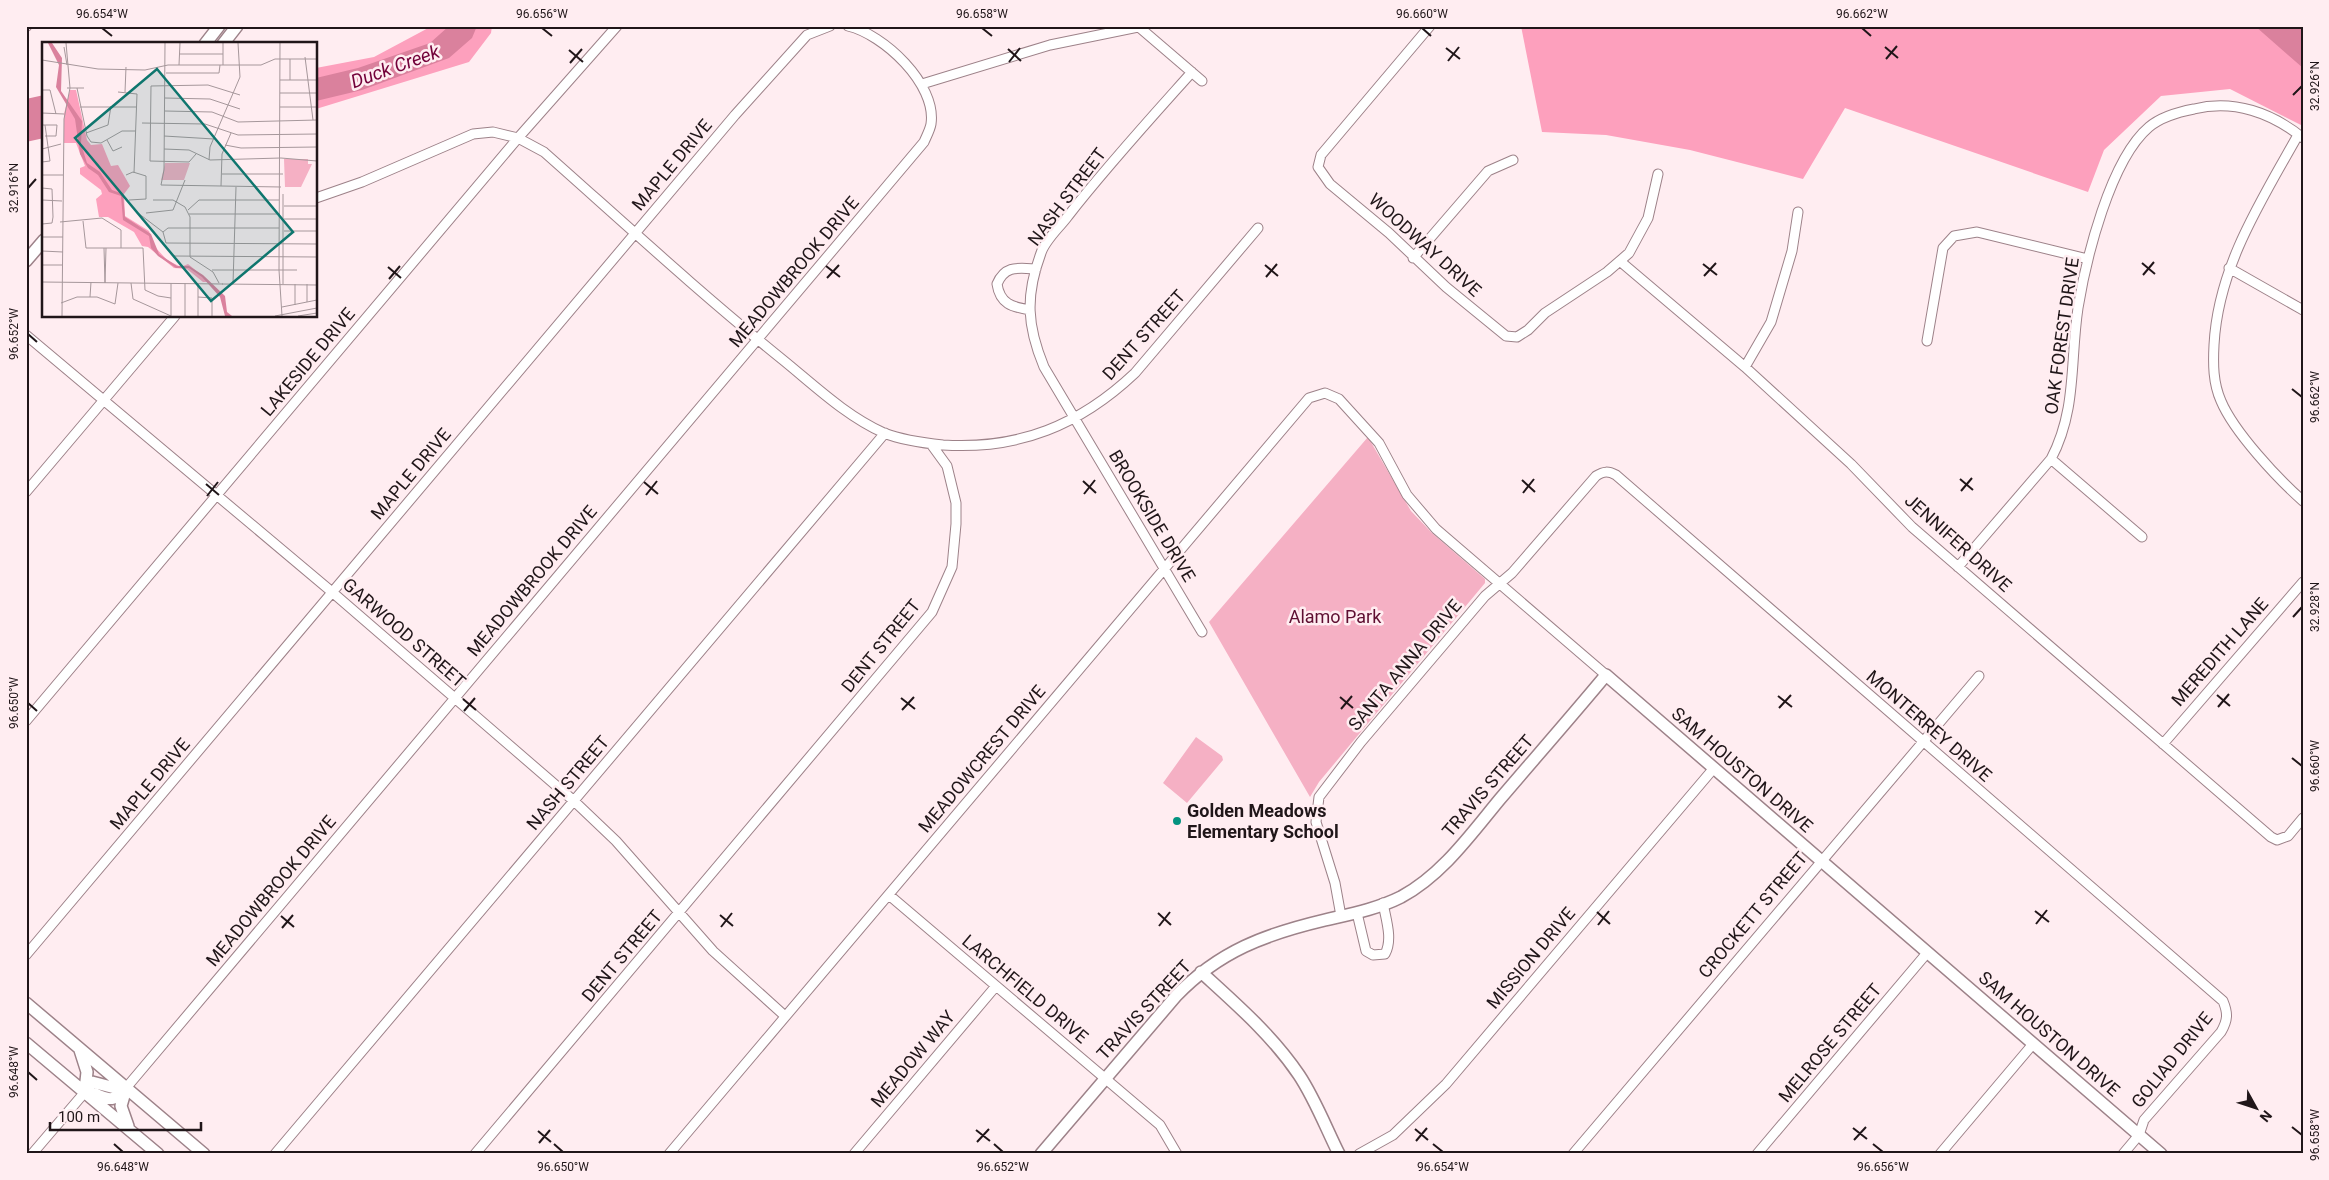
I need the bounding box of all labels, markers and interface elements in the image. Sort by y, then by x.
text: 96.654°W [76,7,128,21]
text: 96.656°W [516,7,568,21]
text: 96.658°W [956,7,1008,21]
text: 96.660°W [1396,7,1448,21]
text: 96.662°W [1836,7,1888,21]
water label: Duck Creek [348,40,443,93]
inset map [42,42,318,318]
text: 32.926°N [2308,61,2322,111]
street label: MAPLE DRIVE [627,115,716,215]
street label: NASH STREET [1023,144,1110,250]
text: 32.916°N [7,163,21,213]
street label: WOODWAY DRIVE [1365,189,1486,301]
street label: MEADOWBROOK DRIVE [724,192,863,351]
street label: OAK FOREST DRIVE [2040,256,2083,416]
street label: DENT STREET [1098,285,1190,384]
street label: LAKESIDE DRIVE [256,303,359,420]
text: 96.652°W [7,308,21,360]
text: 96.662°W [2308,371,2322,423]
street label: MAPLE DRIVE [366,424,455,524]
street label: BROOKSIDE DRIVE [1105,446,1200,585]
street label: JENNIFER DRIVE [1901,489,2016,596]
street label: MEADOWBROOK DRIVE [462,501,601,660]
street label: GARWOOD STREET [339,574,470,692]
text: 32.928°N [2308,582,2322,632]
street label: MEREDITH LANE [2167,593,2272,710]
street label: DENT STREET [837,595,925,696]
street label: SANTA ANNA DRIVE [1344,595,1466,734]
park label: Alamo Park [1289,606,1382,627]
street label: MONTERREY DRIVE [1862,666,1996,786]
text: 96.650°W [7,677,21,729]
street label: MEADOWCREST DRIVE [914,681,1049,837]
street label: SAM HOUSTON DRIVE [1668,703,1817,837]
street label: TRAVIS STREET [1438,730,1538,841]
street label: NASH STREET [522,731,613,834]
street label: MAPLE DRIVE [105,734,194,834]
text: 96.660°W [2308,740,2322,792]
place label: Golden Meadows Elementary School [1187,800,1339,842]
street label: MEADOWBROOK DRIVE [201,811,340,970]
marker: Golden Meadows Elementary School [1171,815,1183,827]
street label: CROCKETT STREET [1694,847,1812,982]
street label: MISSION DRIVE [1482,903,1579,1013]
street label: DENT STREET [577,905,666,1006]
street label: LARCHFIELD DRIVE [958,930,1093,1047]
street label: TRAVIS STREET [1092,955,1195,1064]
street label: SAM HOUSTON DRIVE [1975,967,2124,1101]
street label: MELROSE STREET [1774,979,1886,1106]
street label: MEADOW WAY [866,1006,959,1111]
street label: GOLIAD DRIVE [2127,1008,2217,1112]
text: 96.648°W [7,1046,21,1098]
north arrow [2232,1082,2282,1132]
scale bar [50,1100,201,1132]
text: N [2257,1107,2275,1125]
text: 100 m [58,1108,100,1126]
text: 96.658°W [2308,1109,2322,1161]
text: 96.648°W [97,1160,149,1174]
text: 96.650°W [537,1160,589,1174]
text: 96.652°W [977,1160,1029,1174]
text: 96.654°W [1417,1160,1469,1174]
text: 96.656°W [1857,1160,1909,1174]

